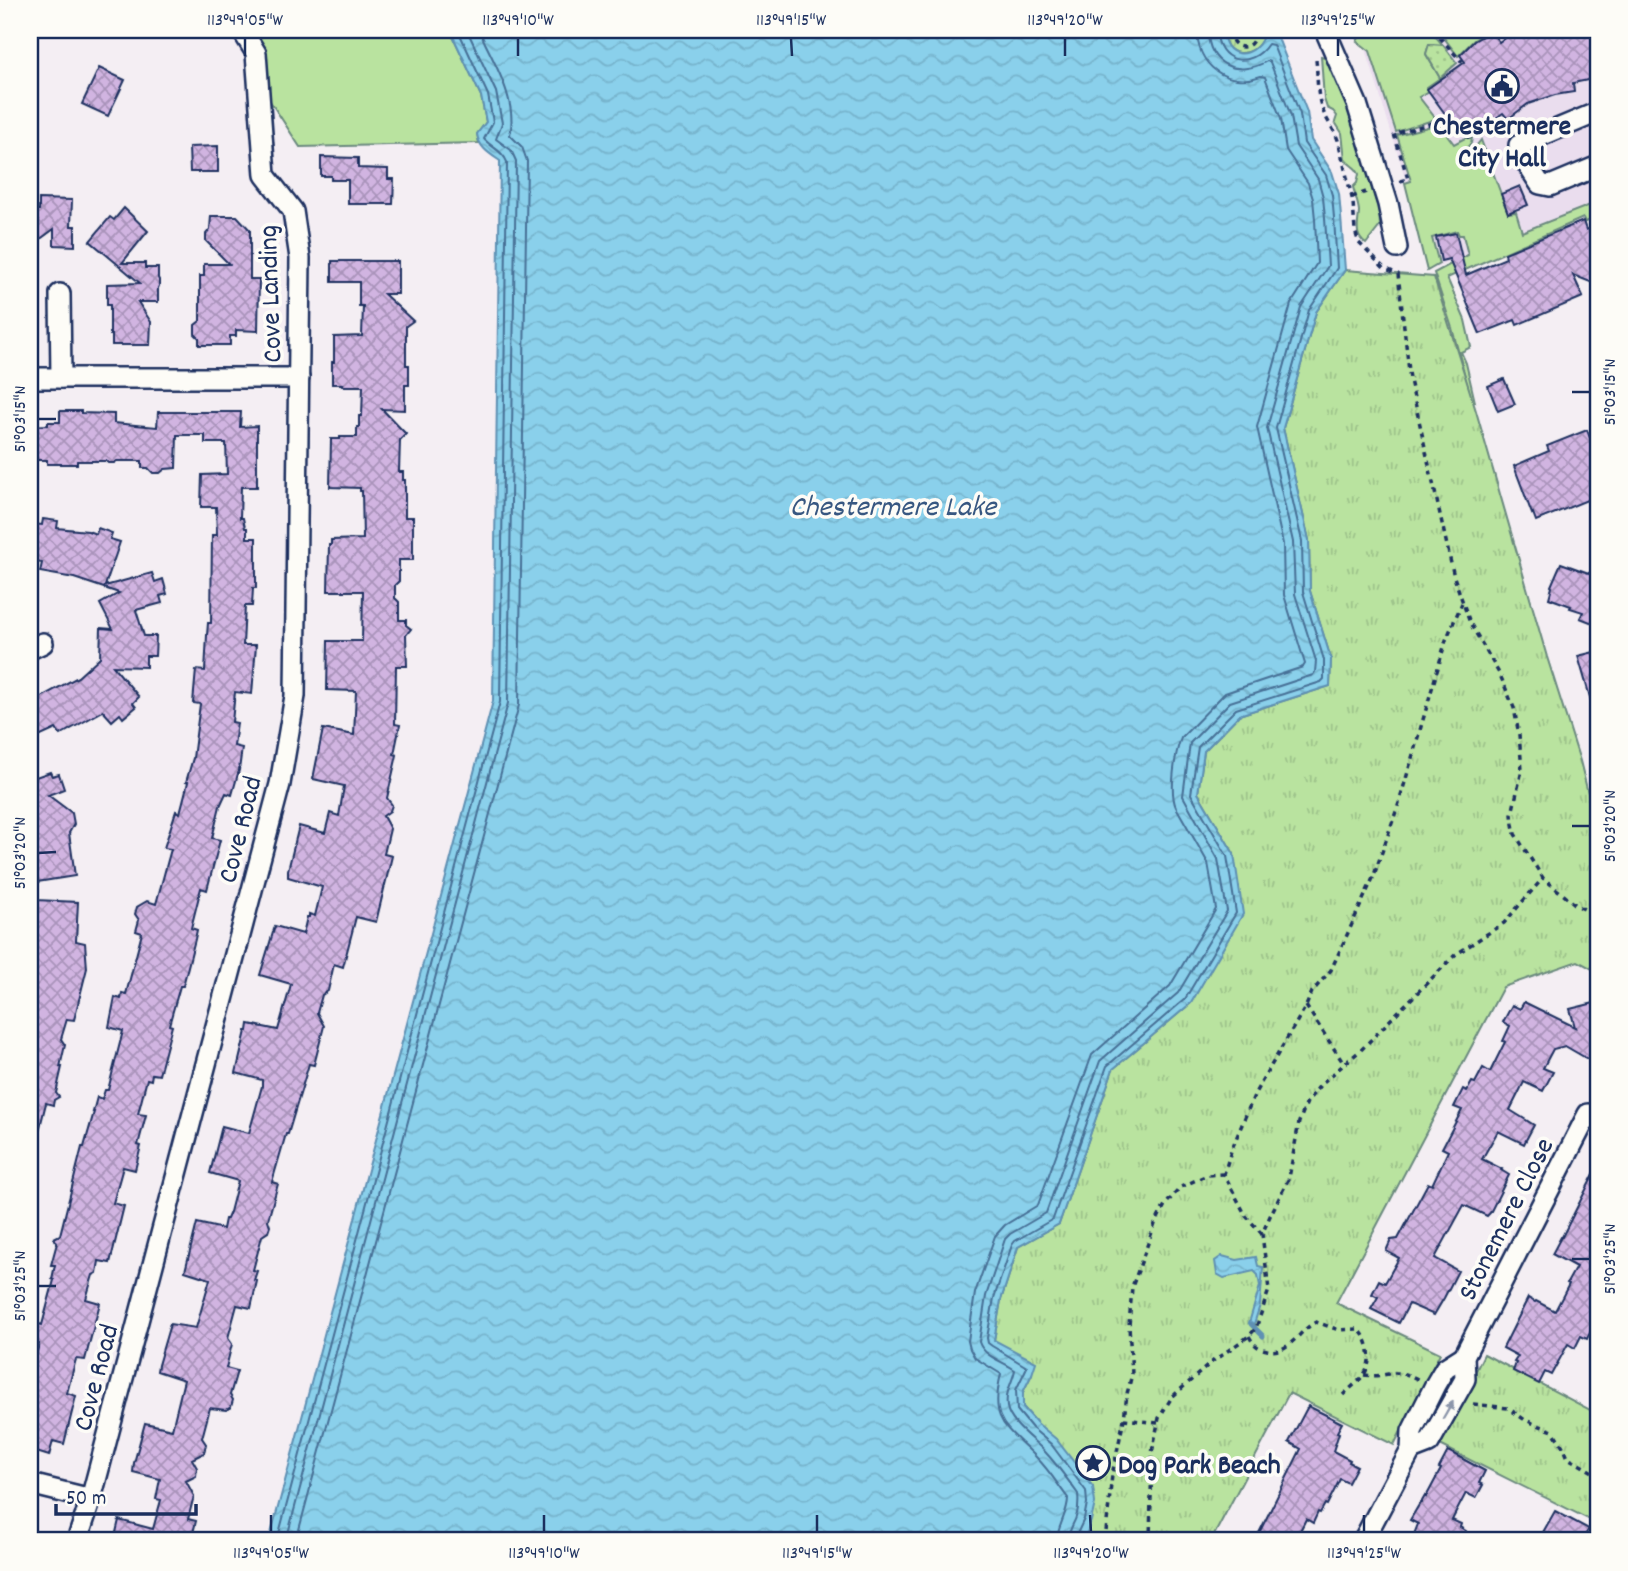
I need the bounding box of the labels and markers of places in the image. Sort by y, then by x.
public building icon: Chestermere City Hall [1483,67,1521,105]
place label: Chestermere City Hall [1433,109,1571,181]
place icon: Dog Park Beach [1074,1444,1112,1482]
place label: Dog Park Beach [1118,1448,1281,1488]

